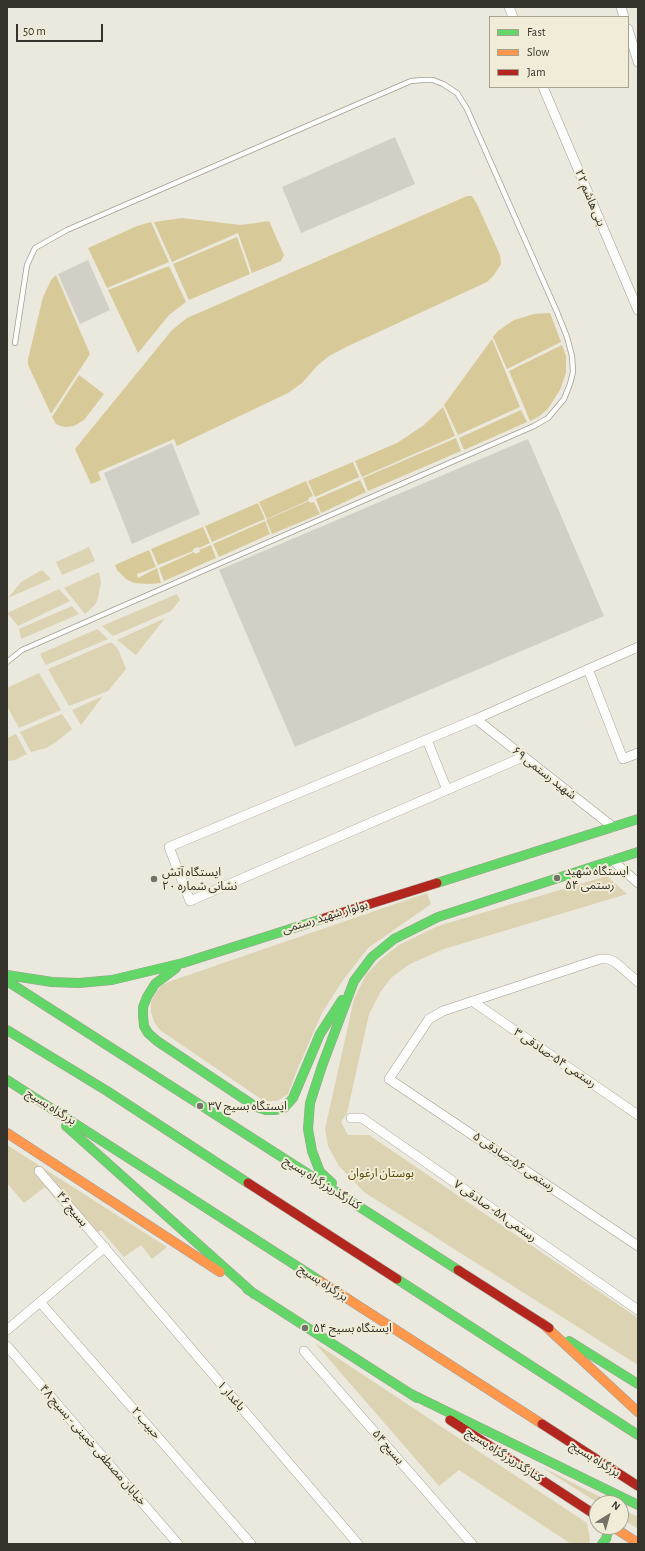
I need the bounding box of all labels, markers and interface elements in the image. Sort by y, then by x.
scale bar [18,16,105,42]
legend [489,16,629,88]
text: 50 m [23,25,46,37]
text: Fast [527,26,546,38]
text: Slow [527,46,549,58]
text: Jam [527,66,546,78]
street label: بنی هاشم ۲۲ [572,167,608,229]
street label: شهید رستمی ۶۹ [509,743,579,803]
place label: ایستگاه شهید رستمی ۵۴ [565,864,629,892]
place label: ایستگاه آتش نشانی شماره ۲۰ [162,865,237,893]
marker: ایستگاه شهید رستمی ۵۴ [552,873,562,883]
marker: ایستگاه آتش نشانی شماره ۲۰ [149,874,159,884]
street label: بولوار شهید رستمی [280,897,370,937]
street label: رستمی ۵۴-صادقی ۳ [511,1025,599,1091]
street label: بزرگراه بسیج [23,1086,79,1128]
place label: ایستگاه بسیج ۳۷ [208,1099,287,1113]
marker: ایستگاه بسیج ۳۷ [195,1101,205,1111]
street label: رستمی ۵۶-صادقی ۵ [470,1129,558,1195]
street label: کنارگذربزرگراه بسیج [281,1153,363,1213]
park label: بوستان ارغوان [348,1166,414,1180]
street label: رستمی ۵۸- صادقی ۷ [451,1177,539,1245]
street label: بسیج ۴۶ [53,1189,91,1229]
street label: بزرگراه بسیج [295,1262,351,1304]
place label: ایستگاه بسیج ۵۴ [313,1321,392,1335]
marker: ایستگاه بسیج ۵۴ [300,1323,310,1333]
street label: باغدار ۱ [214,1378,248,1414]
street label: خیابان مصطفی خمینی - بسیج ۴۸ [37,1382,149,1508]
street label: حبیب ۲ [128,1404,164,1442]
street label: کنارگذربزرگراه بسیج [463,1425,545,1485]
street label: بسیج ۵۴ [369,1427,407,1467]
street label: بزرگراه بسیج [567,1438,623,1480]
north arrow [589,1495,629,1535]
text: N [610,1499,622,1513]

